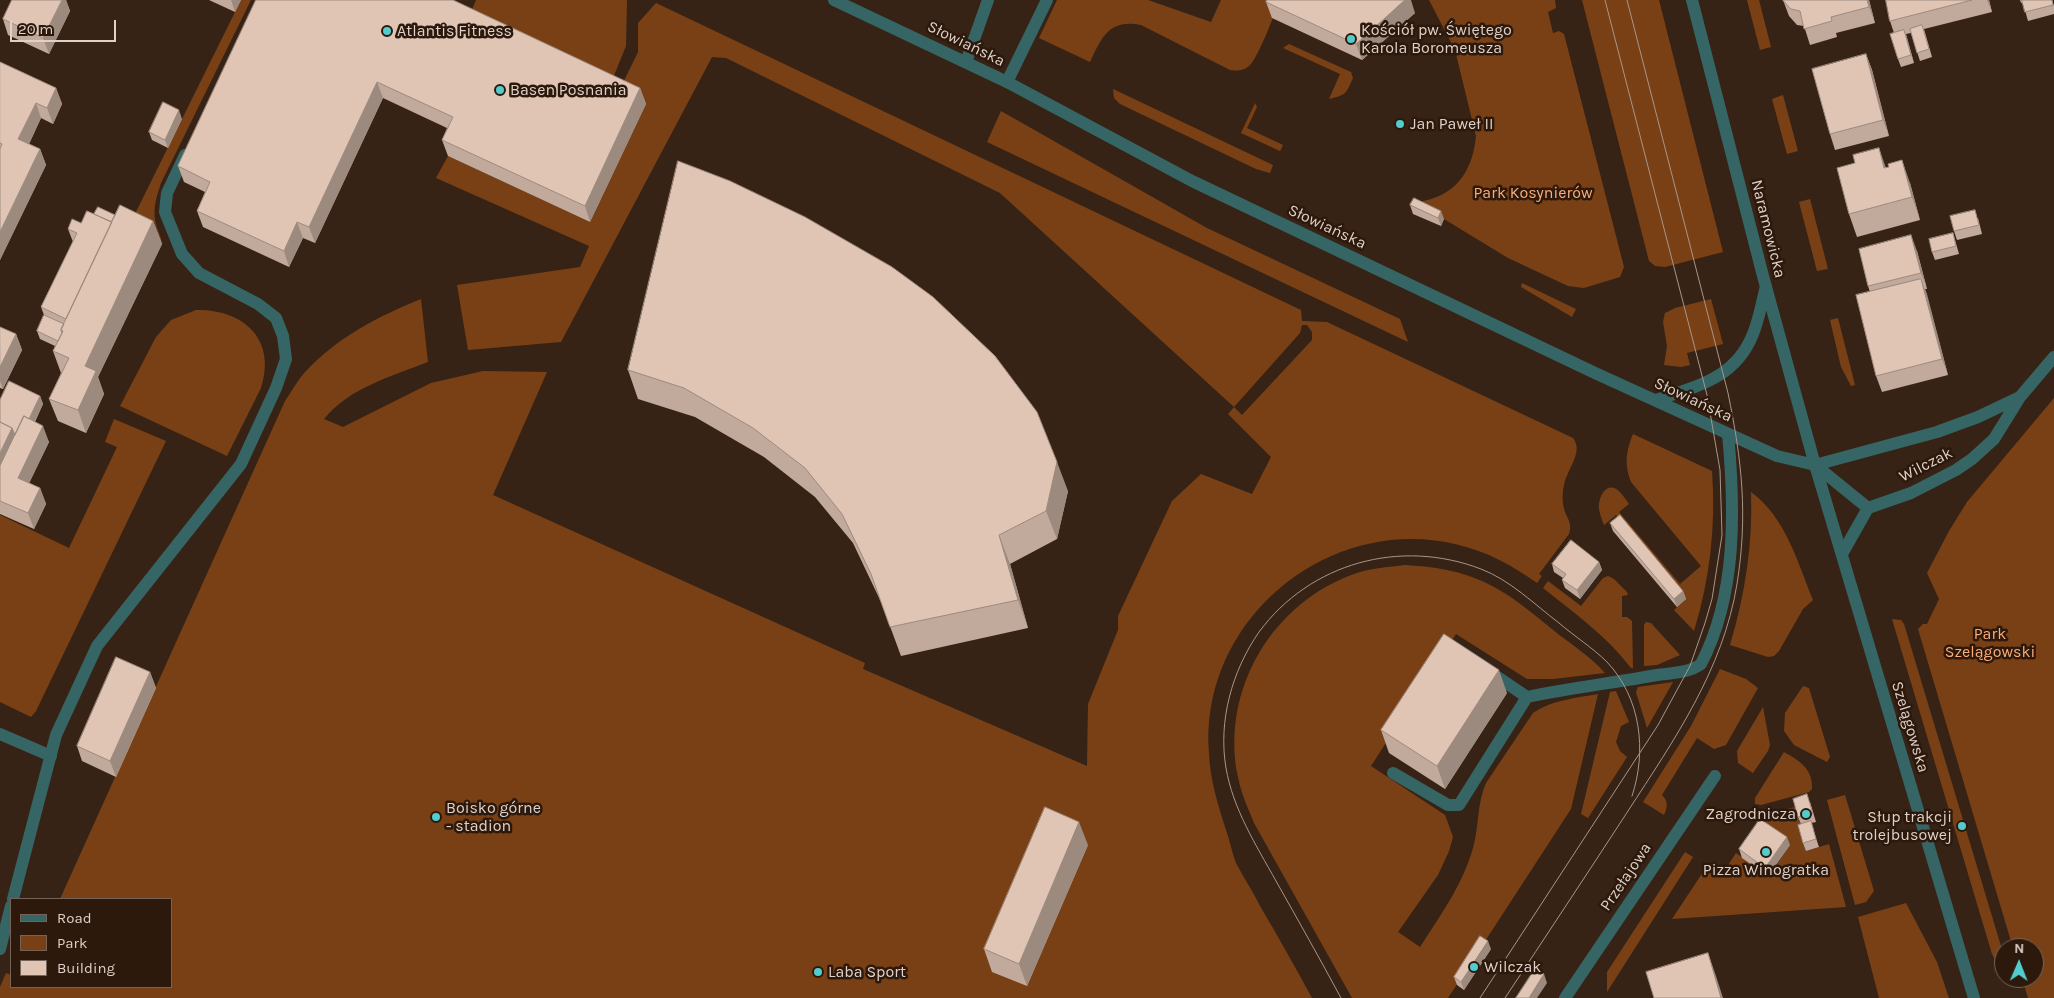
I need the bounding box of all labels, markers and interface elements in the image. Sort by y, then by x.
scale bar [12,10,119,42]
street label: Słowiańska [924,17,1008,71]
text: 20 m [18,20,53,38]
place label: Kościół pw. Świętego Karola Boromeusza [1361,20,1512,58]
place label: Atlantis Fitness [397,21,512,41]
marker: Atlantis Fitness [381,25,393,37]
marker: Kościół pw. Świętego Karola Boromeusza [1345,33,1357,45]
place label: Basen Posnania [510,80,627,100]
marker: Basen Posnania [494,84,506,96]
place label: Jan Paweł II [1410,114,1493,134]
marker: Jan Paweł II [1394,118,1406,130]
street label: Naramowicka [1747,178,1789,280]
park label: Park Kosynierów [1473,183,1593,203]
street label: Słowiańska [1285,201,1369,253]
street label: Słowiańska [1651,374,1735,426]
street label: Wilczak [1896,443,1956,487]
park label: Park Szelągowski [1945,624,2035,662]
street label: Szelągowska [1887,679,1933,775]
place label: Boisko górne - stadion [446,798,541,836]
place label: Zagrodnicza [1706,804,1796,824]
place label: Słup trakcji trolejbusowej [1853,807,1952,845]
marker: Zagrodnicza [1800,808,1812,820]
marker: Boisko górne - stadion [430,811,442,823]
marker: Słup trakcji trolejbusowej [1956,820,1968,832]
street label: Przełajowa [1596,839,1656,915]
marker: Pizza Winogratka [1760,846,1772,858]
place label: Pizza Winogratka [1703,860,1829,880]
legend [10,898,172,988]
text: Road [57,909,92,927]
text: Park [57,934,87,952]
north arrow [1994,938,2044,988]
text: N [2014,940,2024,957]
place label: Wilczak [1484,957,1541,977]
text: Building [57,959,115,977]
marker: Wilczak [1468,961,1480,973]
place label: Laba Sport [828,962,906,982]
marker: Laba Sport [812,966,824,978]

